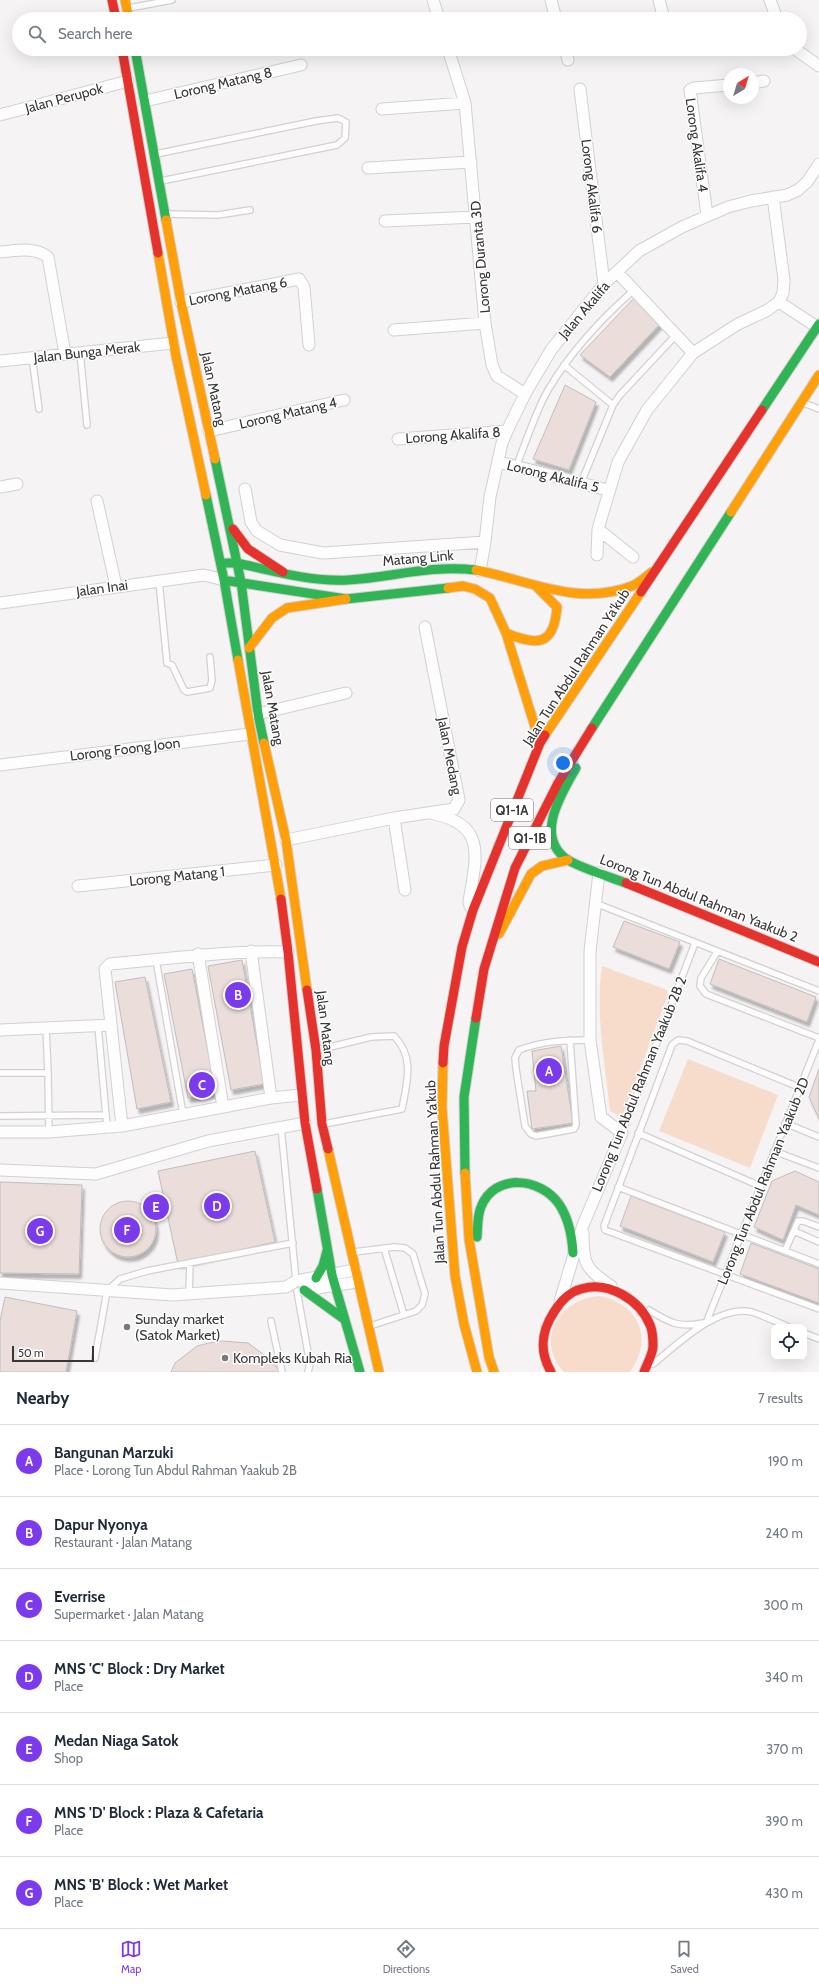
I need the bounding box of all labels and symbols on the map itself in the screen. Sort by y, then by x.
street label: Lorong Matang 8 [172,63,274,103]
north arrow [723,68,759,104]
street label: Jalan Perupok [22,79,106,117]
street label: Lorong Akalifa 4 [681,97,713,193]
street label: Lorong Akalifa 6 [577,138,607,234]
street label: Lorong Duranta 3D [466,200,494,314]
street label: Lorong Matang 6 [187,273,289,309]
street label: Jalan Akalifa [554,277,614,343]
street label: Jalan Bunga Merak [32,337,142,367]
street label: Jalan Matang [197,349,231,429]
street label: Lorong Matang 4 [237,393,339,433]
street label: Lorong Akalifa 8 [405,423,501,447]
street label: Lorong Akalifa 5 [505,456,601,496]
street label: Matang Link [382,546,455,570]
street label: Jalan Inai [74,575,129,601]
street label: Jalan Tun Abdul Rahman Ya'kub [518,585,634,750]
street label: Jalan Matang [257,668,289,748]
street label: Jalan Medang [433,715,467,797]
street label: Lorong Foong Joon [69,733,181,765]
your location [553,753,573,773]
road number: Q1-1A [491,799,533,821]
road number: Q1-1B [509,827,551,849]
street label: Lorong Tun Abdul Rahman Yaakub 2 [597,850,801,946]
street label: Lorong Matang 1 [128,862,226,890]
street label: Lorong Tun Abdul Rahman Yaakub 2B 2 [587,974,691,1194]
pin: B [225,980,251,1010]
street label: Jalan Matang [312,989,340,1067]
pin: A [536,1056,562,1086]
pin: C [189,1070,215,1100]
street label: Lorong Tun Abdul Rahman Yaakub 2D [713,1075,813,1287]
street label: Jalan Tun Abdul Rahman Ya'kub [421,1080,449,1265]
pin: D [204,1191,230,1221]
pin: E [143,1192,169,1222]
pin: F [114,1215,140,1245]
pin: G [27,1216,53,1246]
place label: Sunday market (Satok Market) [135,1310,224,1344]
marker: Sunday market (Satok Market) [122,1322,132,1332]
scale bar [12,1344,94,1363]
place label: Kompleks Kubah Ria [233,1349,352,1367]
marker: Kompleks Kubah Ria [220,1353,230,1363]

